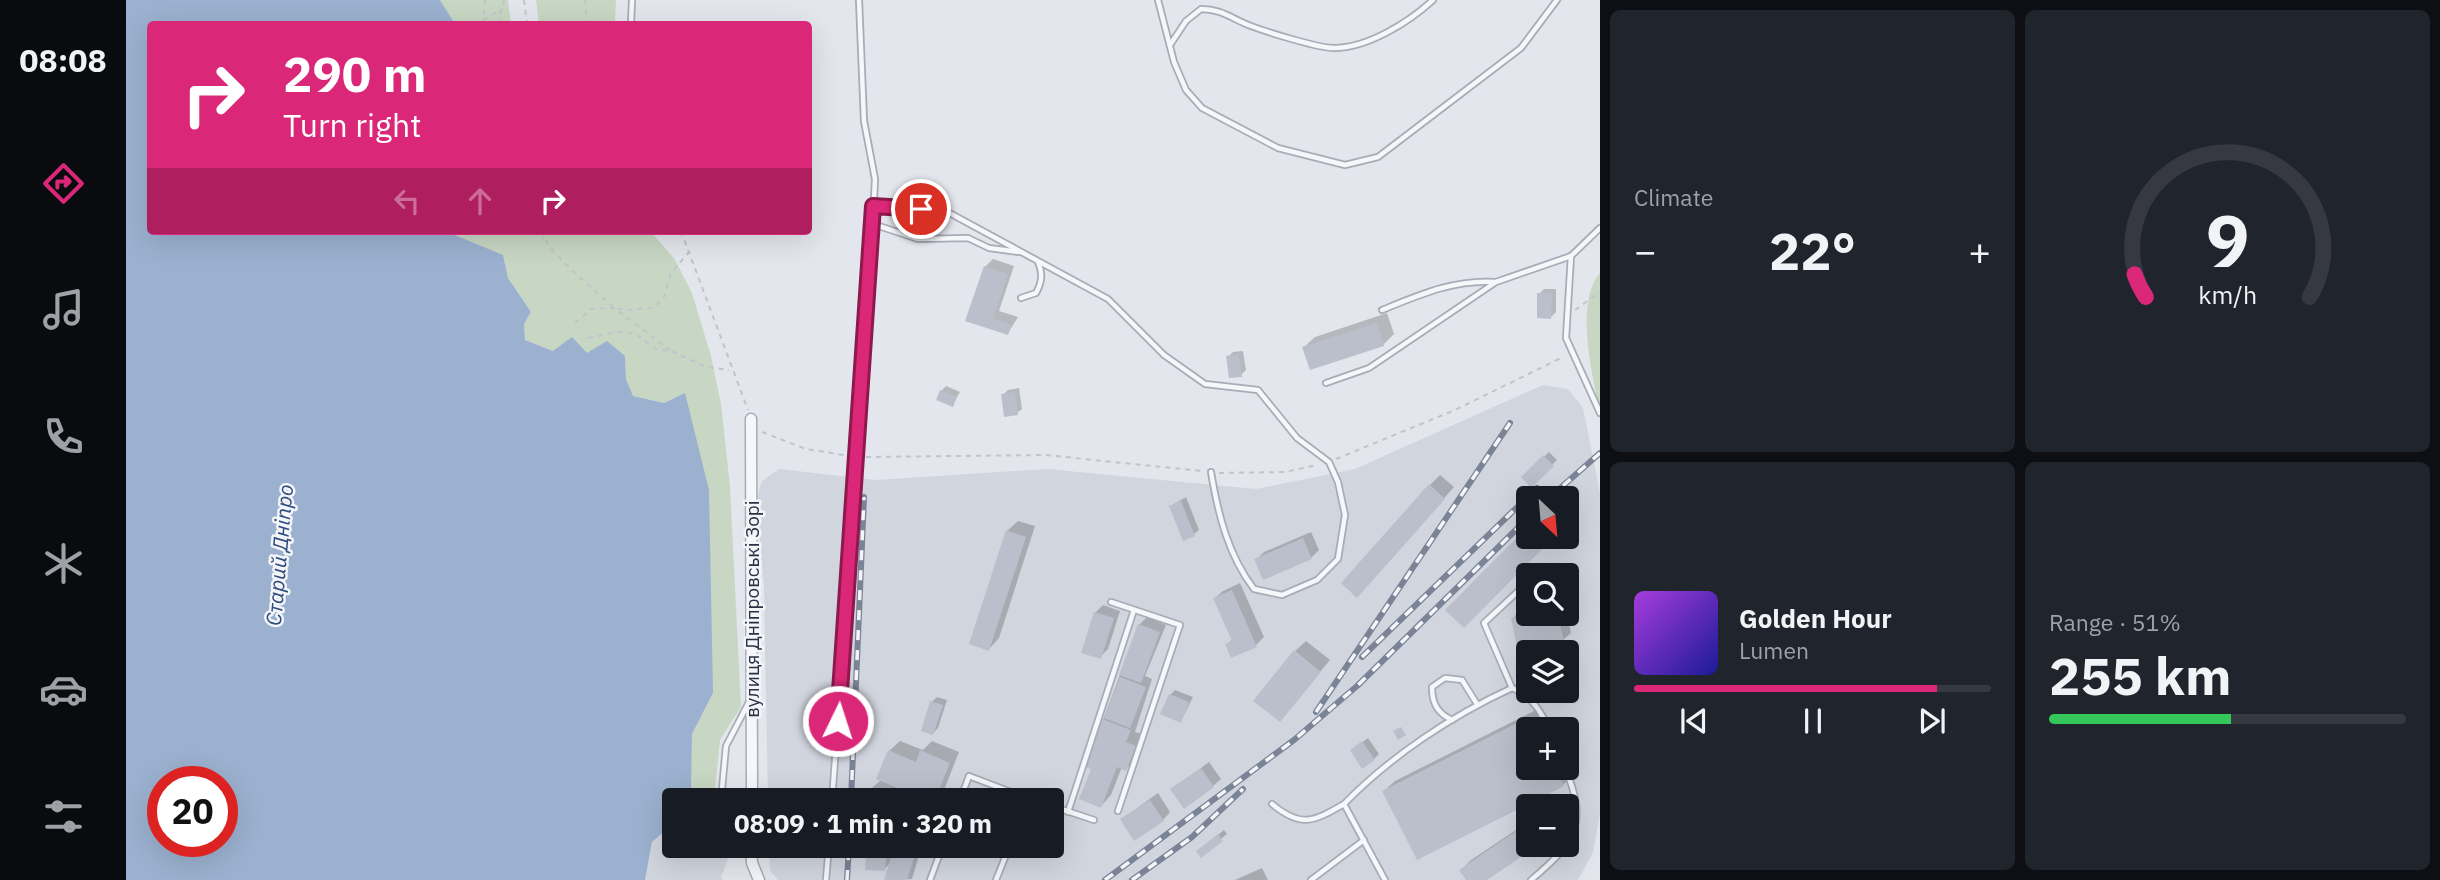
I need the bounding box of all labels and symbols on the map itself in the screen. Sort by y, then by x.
pin [891,179,951,239]
water label: Старий Дніпро [259,483,299,627]
north arrow [1516,486,1578,550]
street label: вулиця Дніпровські Зорі [740,500,764,718]
position arrow [801,684,875,758]
speed limit sign: 20 [147,766,238,857]

